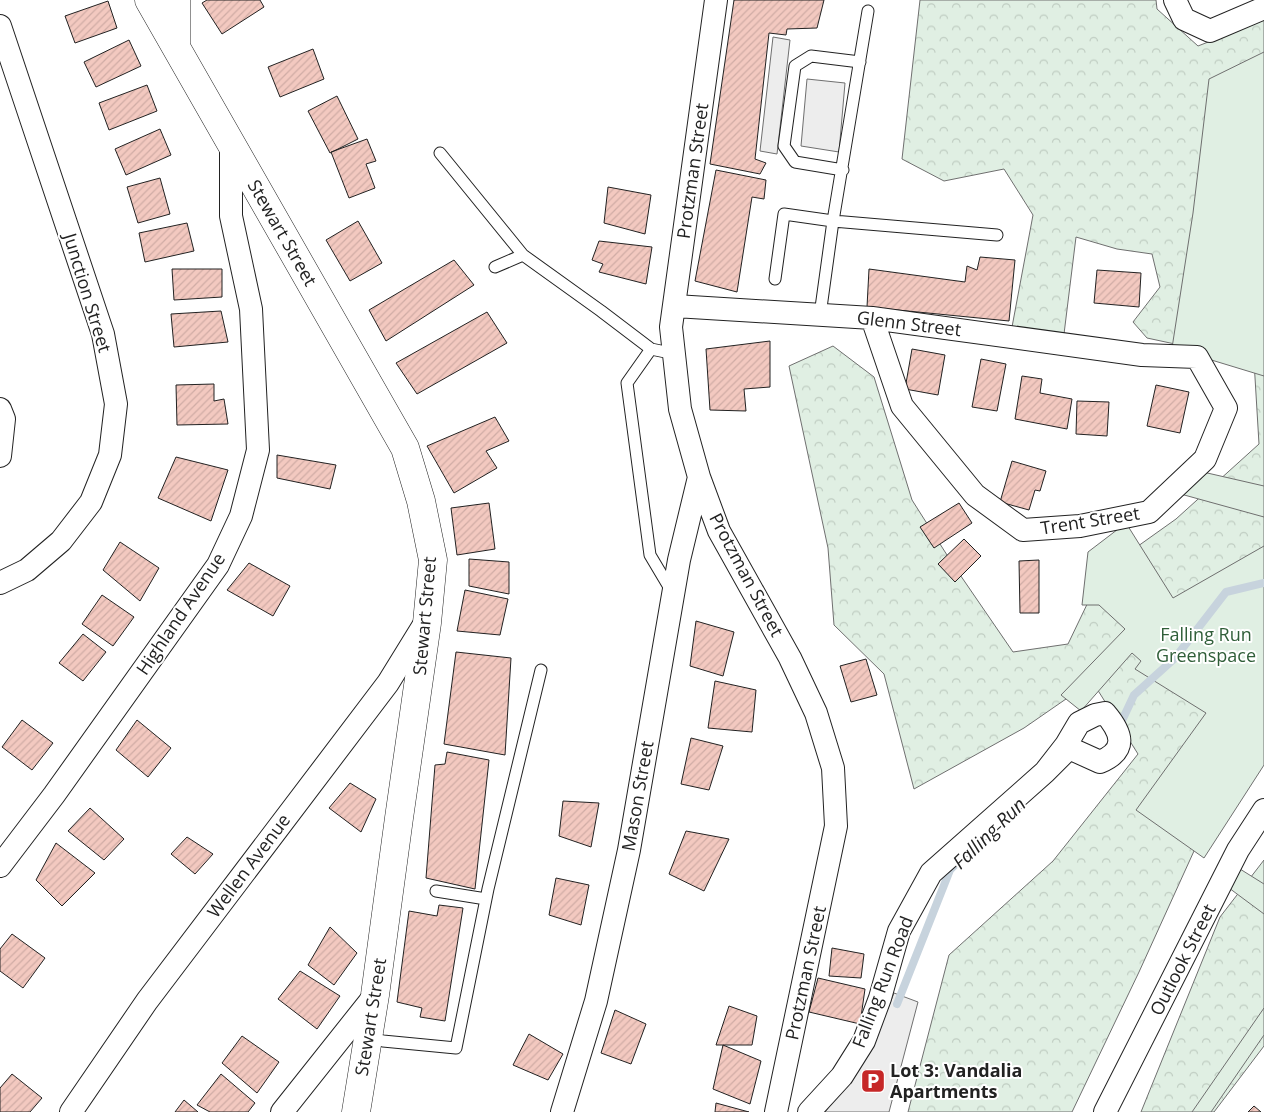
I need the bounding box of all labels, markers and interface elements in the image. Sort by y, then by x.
street label: Protzman Street [671,102,713,240]
street label: Stewart Street [243,175,323,290]
street label: Junction Street [58,228,117,355]
street label: Glenn Street [856,305,963,341]
street label: Trent Street [1039,500,1141,540]
street label: Protzman Street [704,509,790,640]
street label: Highland Avenue [130,548,230,679]
street label: Stewart Street [407,556,441,676]
park label: Falling Run Greenspace [1156,622,1256,667]
street label: Mason Street [616,739,659,853]
water label: Falling Run [947,791,1031,875]
street label: Wellen Avenue [201,809,295,922]
street label: Outlook Street [1144,900,1221,1019]
street label: Protzman Street [779,904,831,1042]
street label: Falling Run Road [846,912,918,1051]
street label: Stewart Street [349,956,391,1078]
place label: Lot 3: Vandalia Apartments [890,1058,1022,1103]
parking icon: Lot 3: Vandalia Apartments [860,1068,886,1094]

